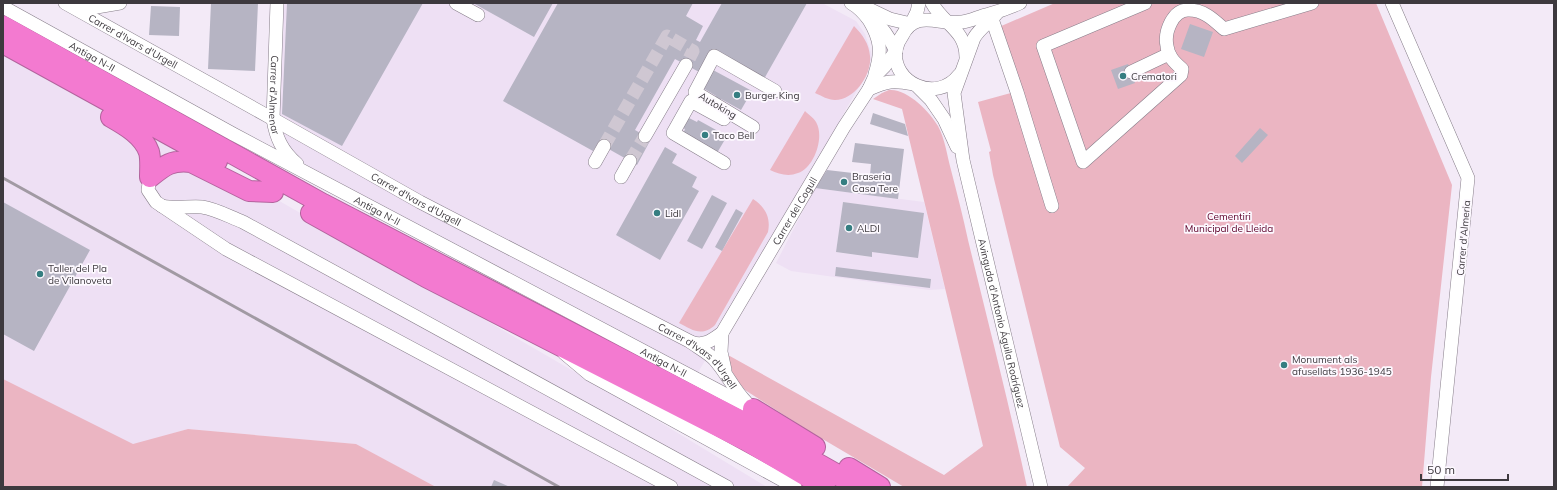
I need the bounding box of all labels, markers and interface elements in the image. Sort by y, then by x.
street label: Carrer d'Ivars d'Urgell [86,11,180,72]
street label: Antiga N-II [67,39,117,75]
street label: Carrer d'Almenar [266,55,282,137]
place label: Crematori [1131,70,1177,83]
marker: Crematori [1118,71,1128,81]
street label: Autoking [697,89,739,122]
place label: Burger King [745,89,799,102]
marker: Burger King [732,90,742,100]
place label: Taco Bell [713,129,754,142]
marker: Taco Bell [700,130,710,140]
street label: Carrer d'Ivars d'Urgell [369,170,463,229]
place label: Braseria Casa Tere [852,170,898,195]
street label: Carrer del Cogull [770,175,820,247]
marker: Braseria Casa Tere [839,177,849,187]
street label: Antiga N-II [352,193,403,228]
street label: Carrer d'Almeria [1454,200,1473,276]
place label: Lidl [665,207,681,220]
marker: Lidl [652,208,662,218]
park label: Cementiri Municipal de Lleida [1185,210,1273,235]
place label: ALDI [857,222,880,235]
marker: ALDI [844,223,854,233]
street label: Avinguda d'Antonio Águila Rodríguez [975,237,1028,409]
place label: Taller del Pla de Vilanoveta [48,262,111,287]
marker: Taller del Pla de Vilanoveta [35,269,45,279]
street label: Carrer d'Ivars d'Urgell [656,320,740,392]
street label: Antiga N-II [638,345,689,380]
place label: Monument als afusellats 1936-1945 [1292,353,1392,378]
marker: Monument als afusellats 1936-1945 [1279,360,1289,370]
scale bar [1421,456,1508,482]
text: 50 m [1427,462,1455,477]

